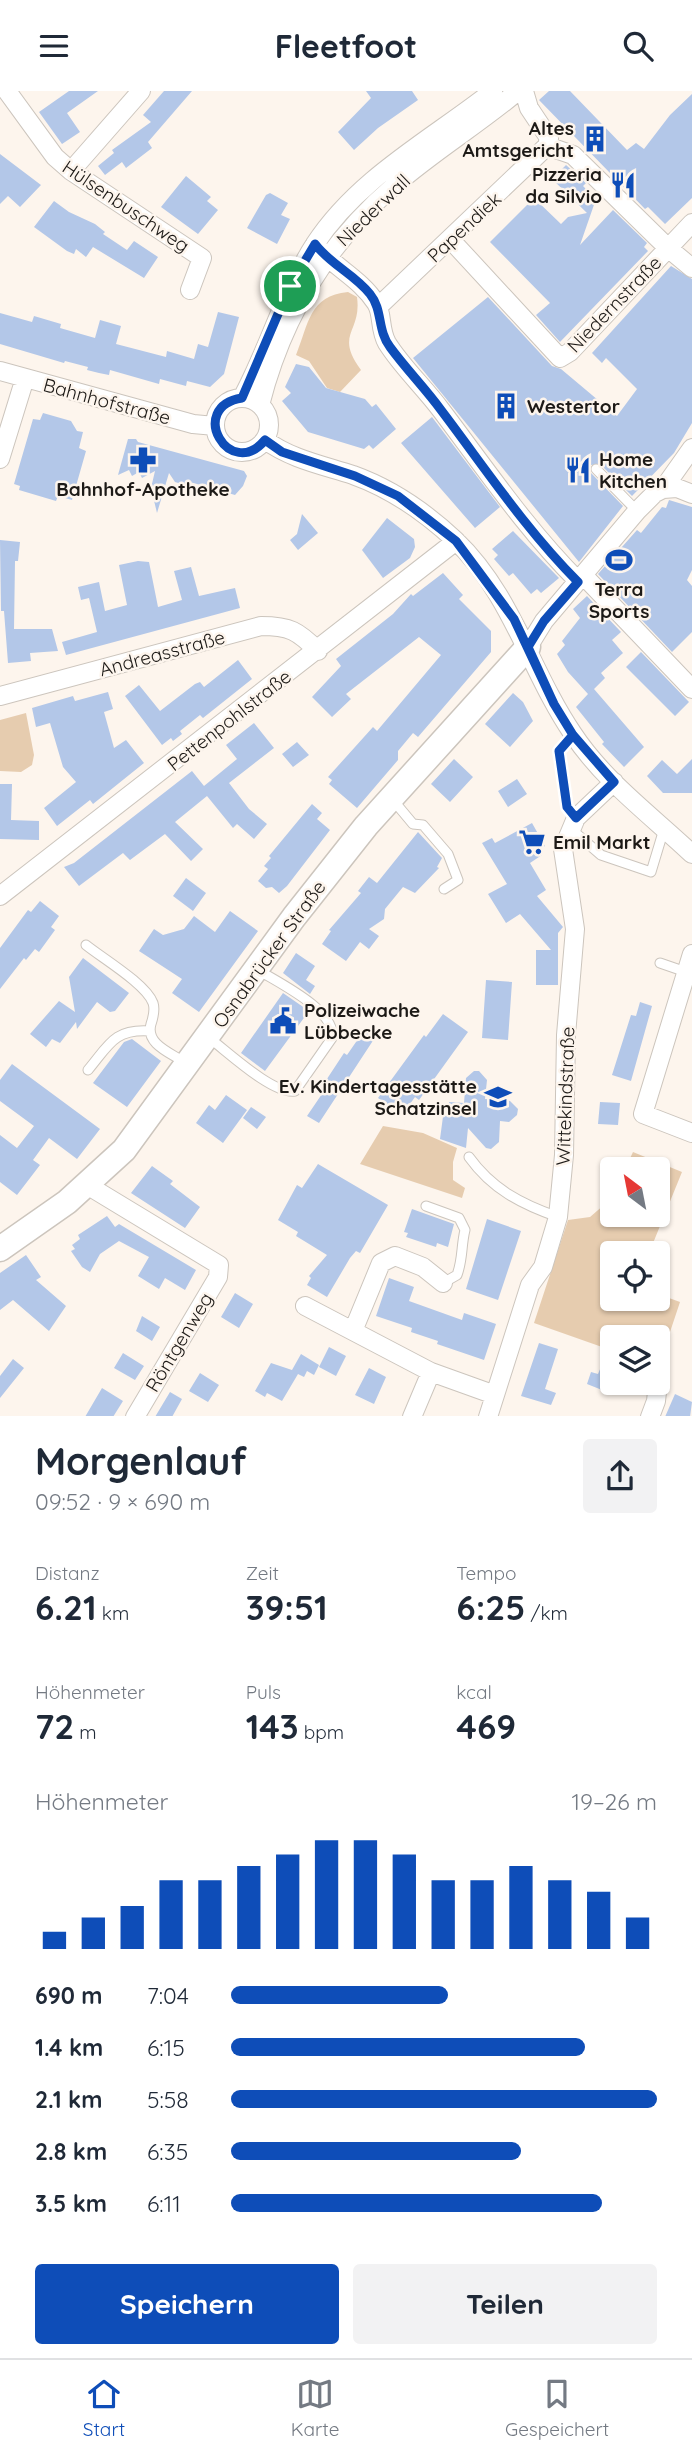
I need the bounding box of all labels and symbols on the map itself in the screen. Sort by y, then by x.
place label: Altes Amtsgericht [463,116,574,162]
building icon: Altes Amtsgericht [580,124,610,154]
street label: Hülsenbuschweg [58,155,194,257]
place label: Pizzeria da Silvio [525,162,602,208]
street label: Niederwall [331,169,415,251]
restaurant icon: Pizzeria da Silvio [608,170,638,200]
street label: Papendiek [422,187,506,267]
street label: Niedernstraße [562,251,666,357]
pin [260,256,320,316]
street label: Bahnhofstraße [41,372,173,430]
building icon: Westertor [491,391,521,421]
place label: Westertor [527,394,620,418]
pharmacy icon: Bahnhof-Apotheke [128,445,158,475]
place label: Home Kitchen [599,447,667,493]
restaurant icon: Home Kitchen [563,455,593,485]
place label: Bahnhof-Apotheke [56,477,230,501]
sports icon: Terra Sports [604,545,634,575]
place label: Terra Sports [589,577,649,623]
street label: Andreasstraße [97,625,227,681]
street label: Pettenpohlstraße [162,664,296,776]
supermarket icon: Emil Markt [517,827,547,857]
place label: Emil Markt [553,830,651,854]
street label: Osnabrücker Straße [207,876,331,1032]
place label: Polizeiwache Lübbecke [304,998,420,1044]
public building icon: Polizeiwache Lübbecke [268,1006,298,1036]
street label: Wittekindstraße [551,1026,579,1166]
place label: Ev. Kindertagesstätte Schatzinsel [279,1074,477,1120]
school or university icon: Ev. Kindertagesstätte Schatzinsel [483,1082,513,1112]
north arrow [600,1157,670,1227]
street label: Röntgenweg [140,1288,218,1396]

